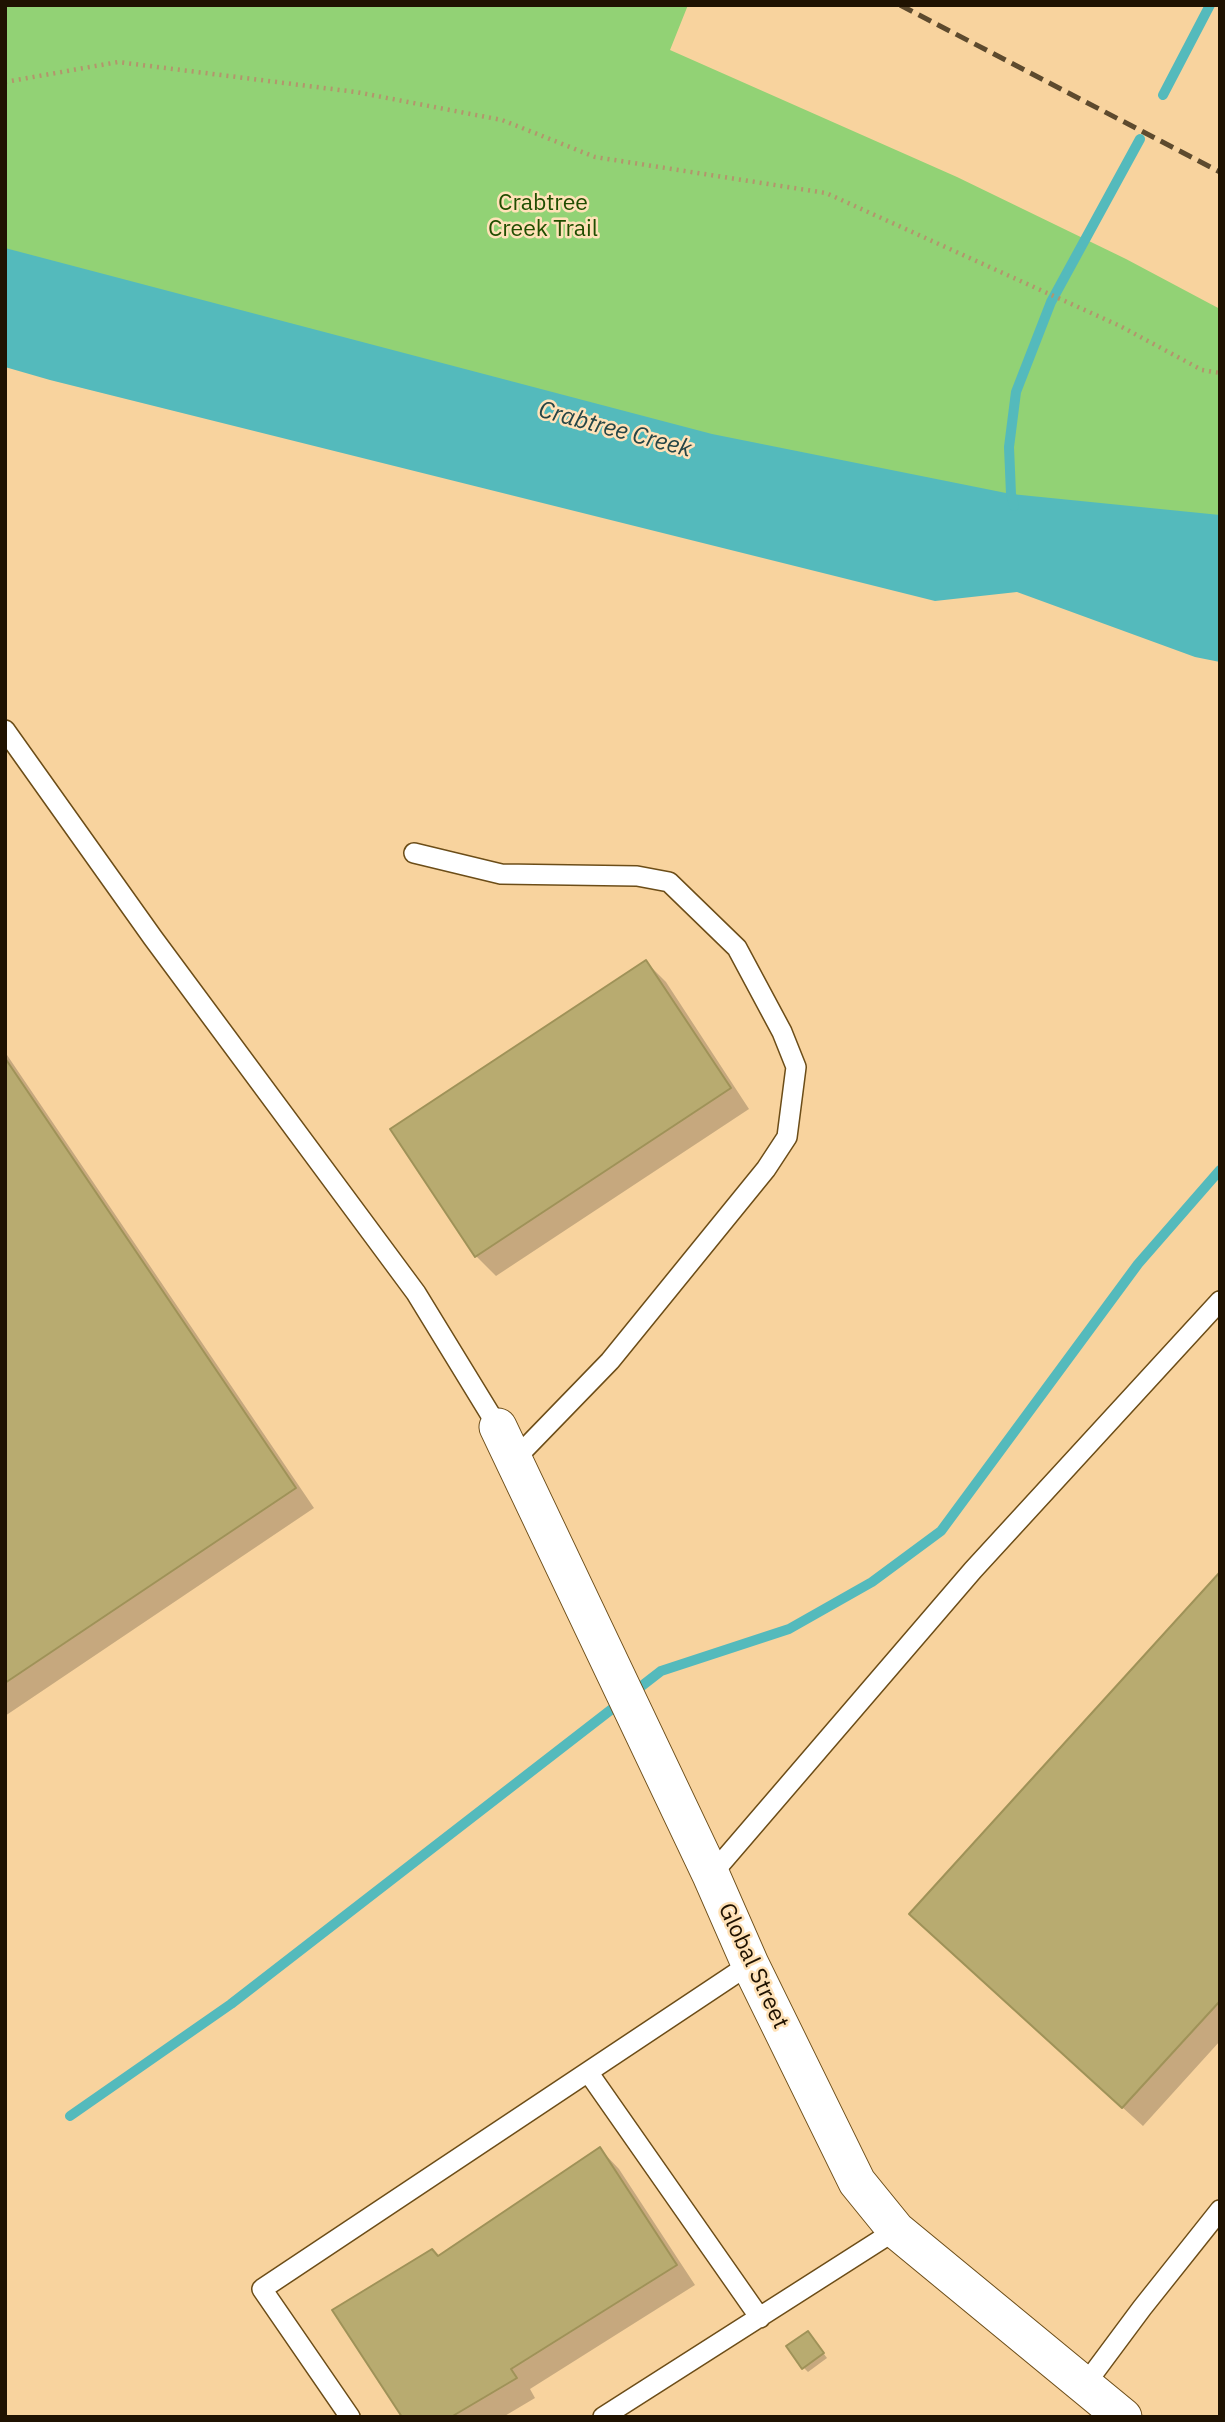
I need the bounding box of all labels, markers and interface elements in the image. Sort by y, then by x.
park label: Crabtree Creek Trail [488,189,598,243]
water label: Crabtree Creek [535,396,695,464]
street label: Global Street [712,1899,794,2033]

